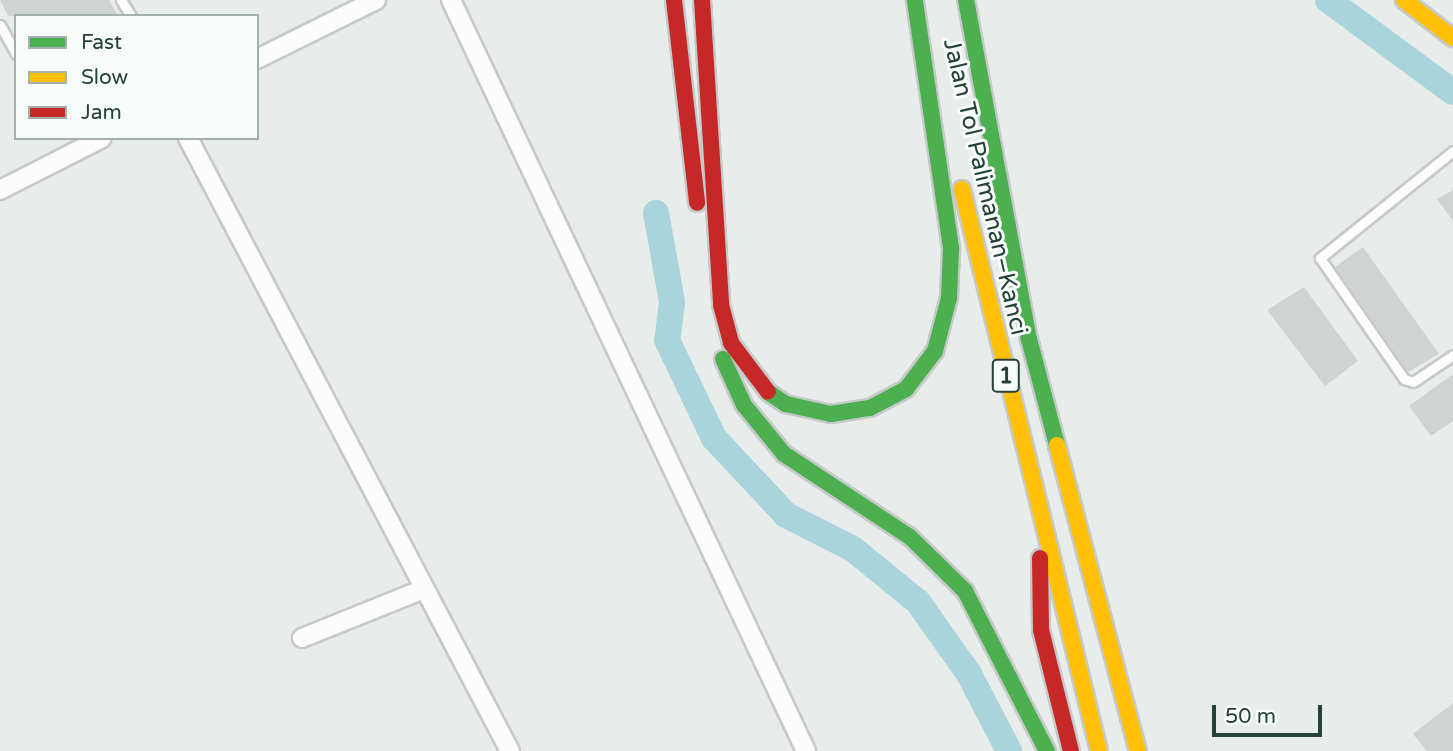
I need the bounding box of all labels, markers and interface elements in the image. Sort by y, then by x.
legend [14,14,259,140]
text: Fast [81,30,122,55]
street label: Jalan Tol Palimanan–Kanci [937,36,1033,338]
text: Slow [81,65,128,90]
text: Jam [81,100,122,125]
road number: 1 [990,356,1022,396]
scale bar [1215,692,1325,736]
text: 50 m [1225,704,1276,729]

